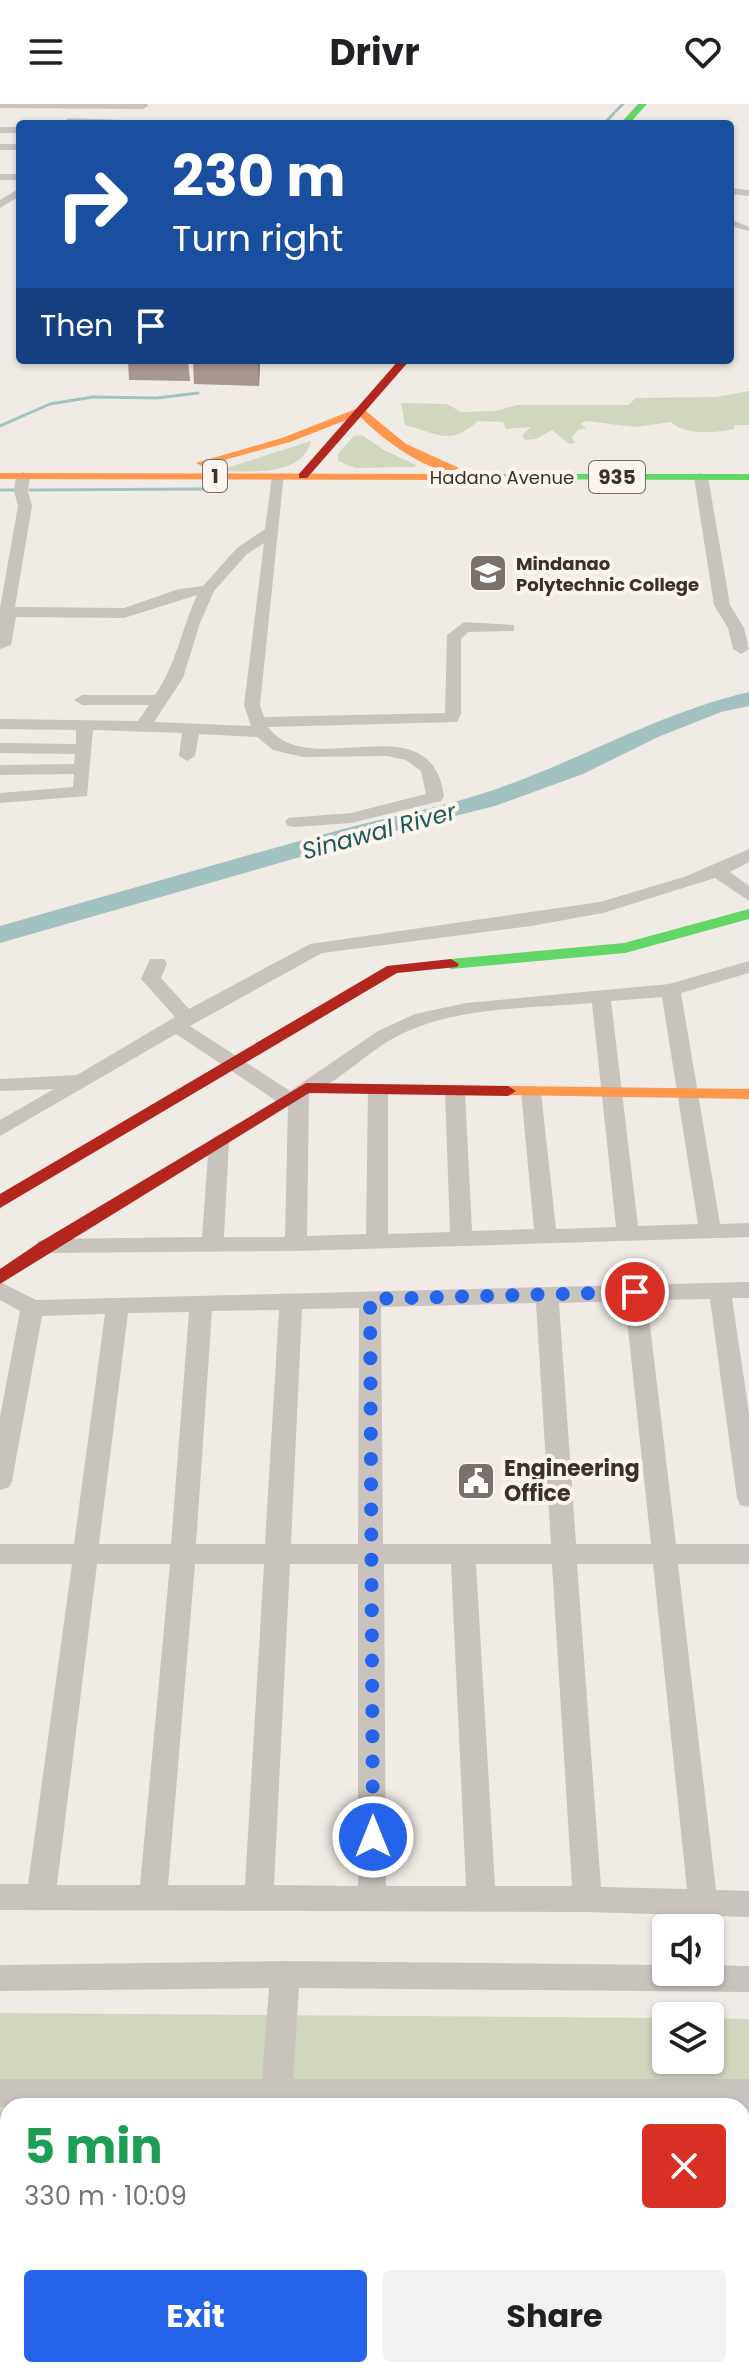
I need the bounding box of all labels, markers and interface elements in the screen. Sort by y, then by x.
text: Drivr [329,27,420,78]
icon: menu [24,30,68,74]
icon: heart [681,30,725,74]
text: 230 m [172,137,346,216]
icon: right [40,152,144,256]
text: Turn right [172,213,343,264]
text: Then [40,304,113,347]
icon: arrive [129,304,173,348]
road number: 1 [203,460,227,492]
road number: 935 [589,461,645,493]
street label: Hadano Avenue [430,465,574,490]
place label: Mindanao Polytechnic College [516,551,699,597]
school or university icon: Mindanao Polytechnic College [467,552,509,594]
water label: Sinawal River [298,794,461,867]
pin [601,1258,669,1326]
icon: arrive [613,1270,657,1314]
place label: Engineering Office [504,1453,640,1509]
public building icon: Engineering Office [455,1460,497,1502]
position arrow [331,1795,415,1879]
map controls [652,1914,724,2074]
button: sound [652,1914,724,1986]
button: layers [652,2002,724,2074]
text: 5 min [24,2113,163,2180]
button: close [642,2124,726,2208]
text: 330 m · 10:09 [24,2178,187,2214]
button: Exit [24,2270,367,2362]
button: Share [383,2270,726,2362]

